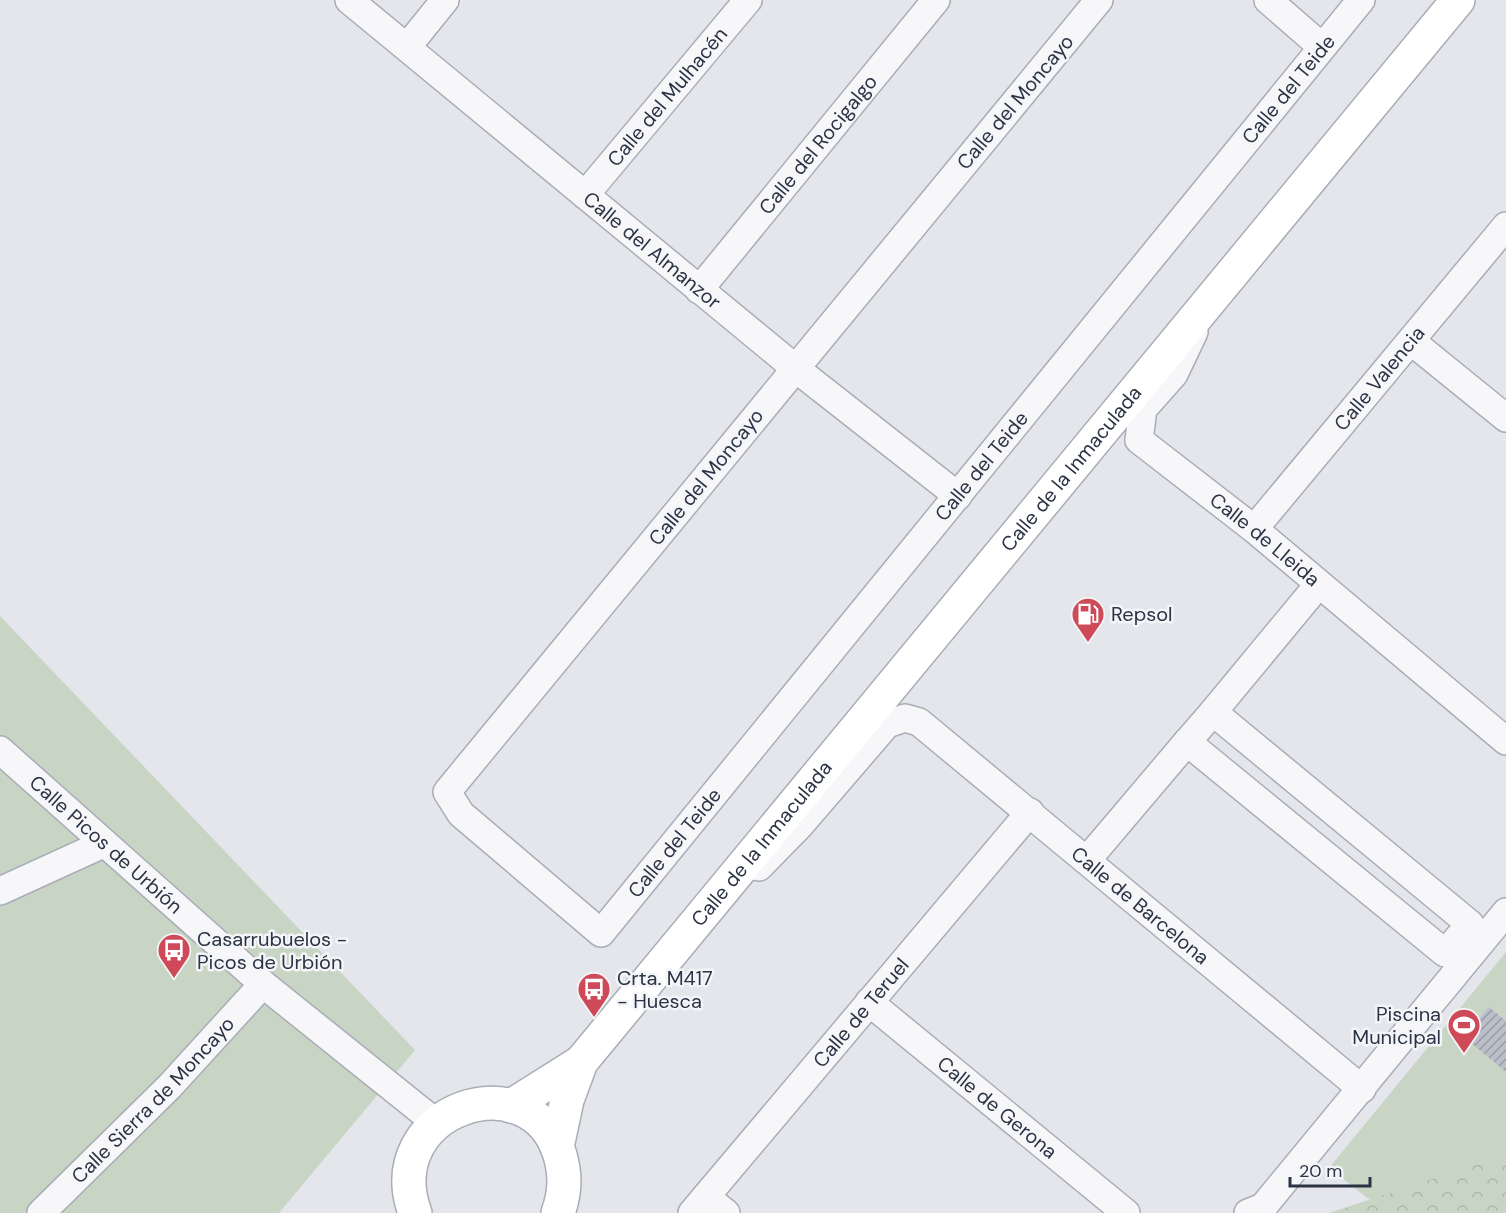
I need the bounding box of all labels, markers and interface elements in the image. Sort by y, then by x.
street label: Calle del Mulhacén [601,22,733,172]
street label: Calle del Moncayo [951,29,1079,175]
street label: Calle del Teide [1236,29,1341,149]
street label: Calle del Rocigalgo [753,69,883,220]
street label: Calle del Almanzor [578,186,726,315]
street label: Calle Valencia [1328,321,1430,436]
street label: Calle de la Inmaculada [995,380,1147,557]
street label: Calle del Moncayo [643,403,769,551]
street label: Calle del Teide [929,406,1034,526]
street label: Calle de Lleida [1205,487,1325,592]
fuel station icon: Repsol [1070,596,1106,643]
place label: Repsol [1111,601,1173,627]
street label: Calle de la Inmaculada [685,755,838,932]
street label: Calle Picos de Urbión [24,769,188,919]
street label: Calle del Teide [622,783,727,903]
street label: Calle de Barcelona [1066,841,1215,970]
place label: Casarrubuelos - Picos de Urbión [197,926,347,975]
bus stop icon: Casarrubuelos - Picos de Urbión [156,932,192,979]
street label: Calle de Teruel [807,952,915,1073]
place label: Crta. M417 - Huesca [617,965,713,1014]
bus stop icon: Crta. M417 - Huesca [576,971,612,1018]
place label: Piscina Municipal [1352,1001,1441,1050]
sports icon: Piscina Municipal [1446,1007,1482,1054]
street label: Calle Sierra de Moncayo [66,1011,240,1189]
street label: Calle de Gerona [932,1050,1063,1164]
scale bar [1290,1150,1370,1188]
text: 20 m [1299,1159,1342,1183]

